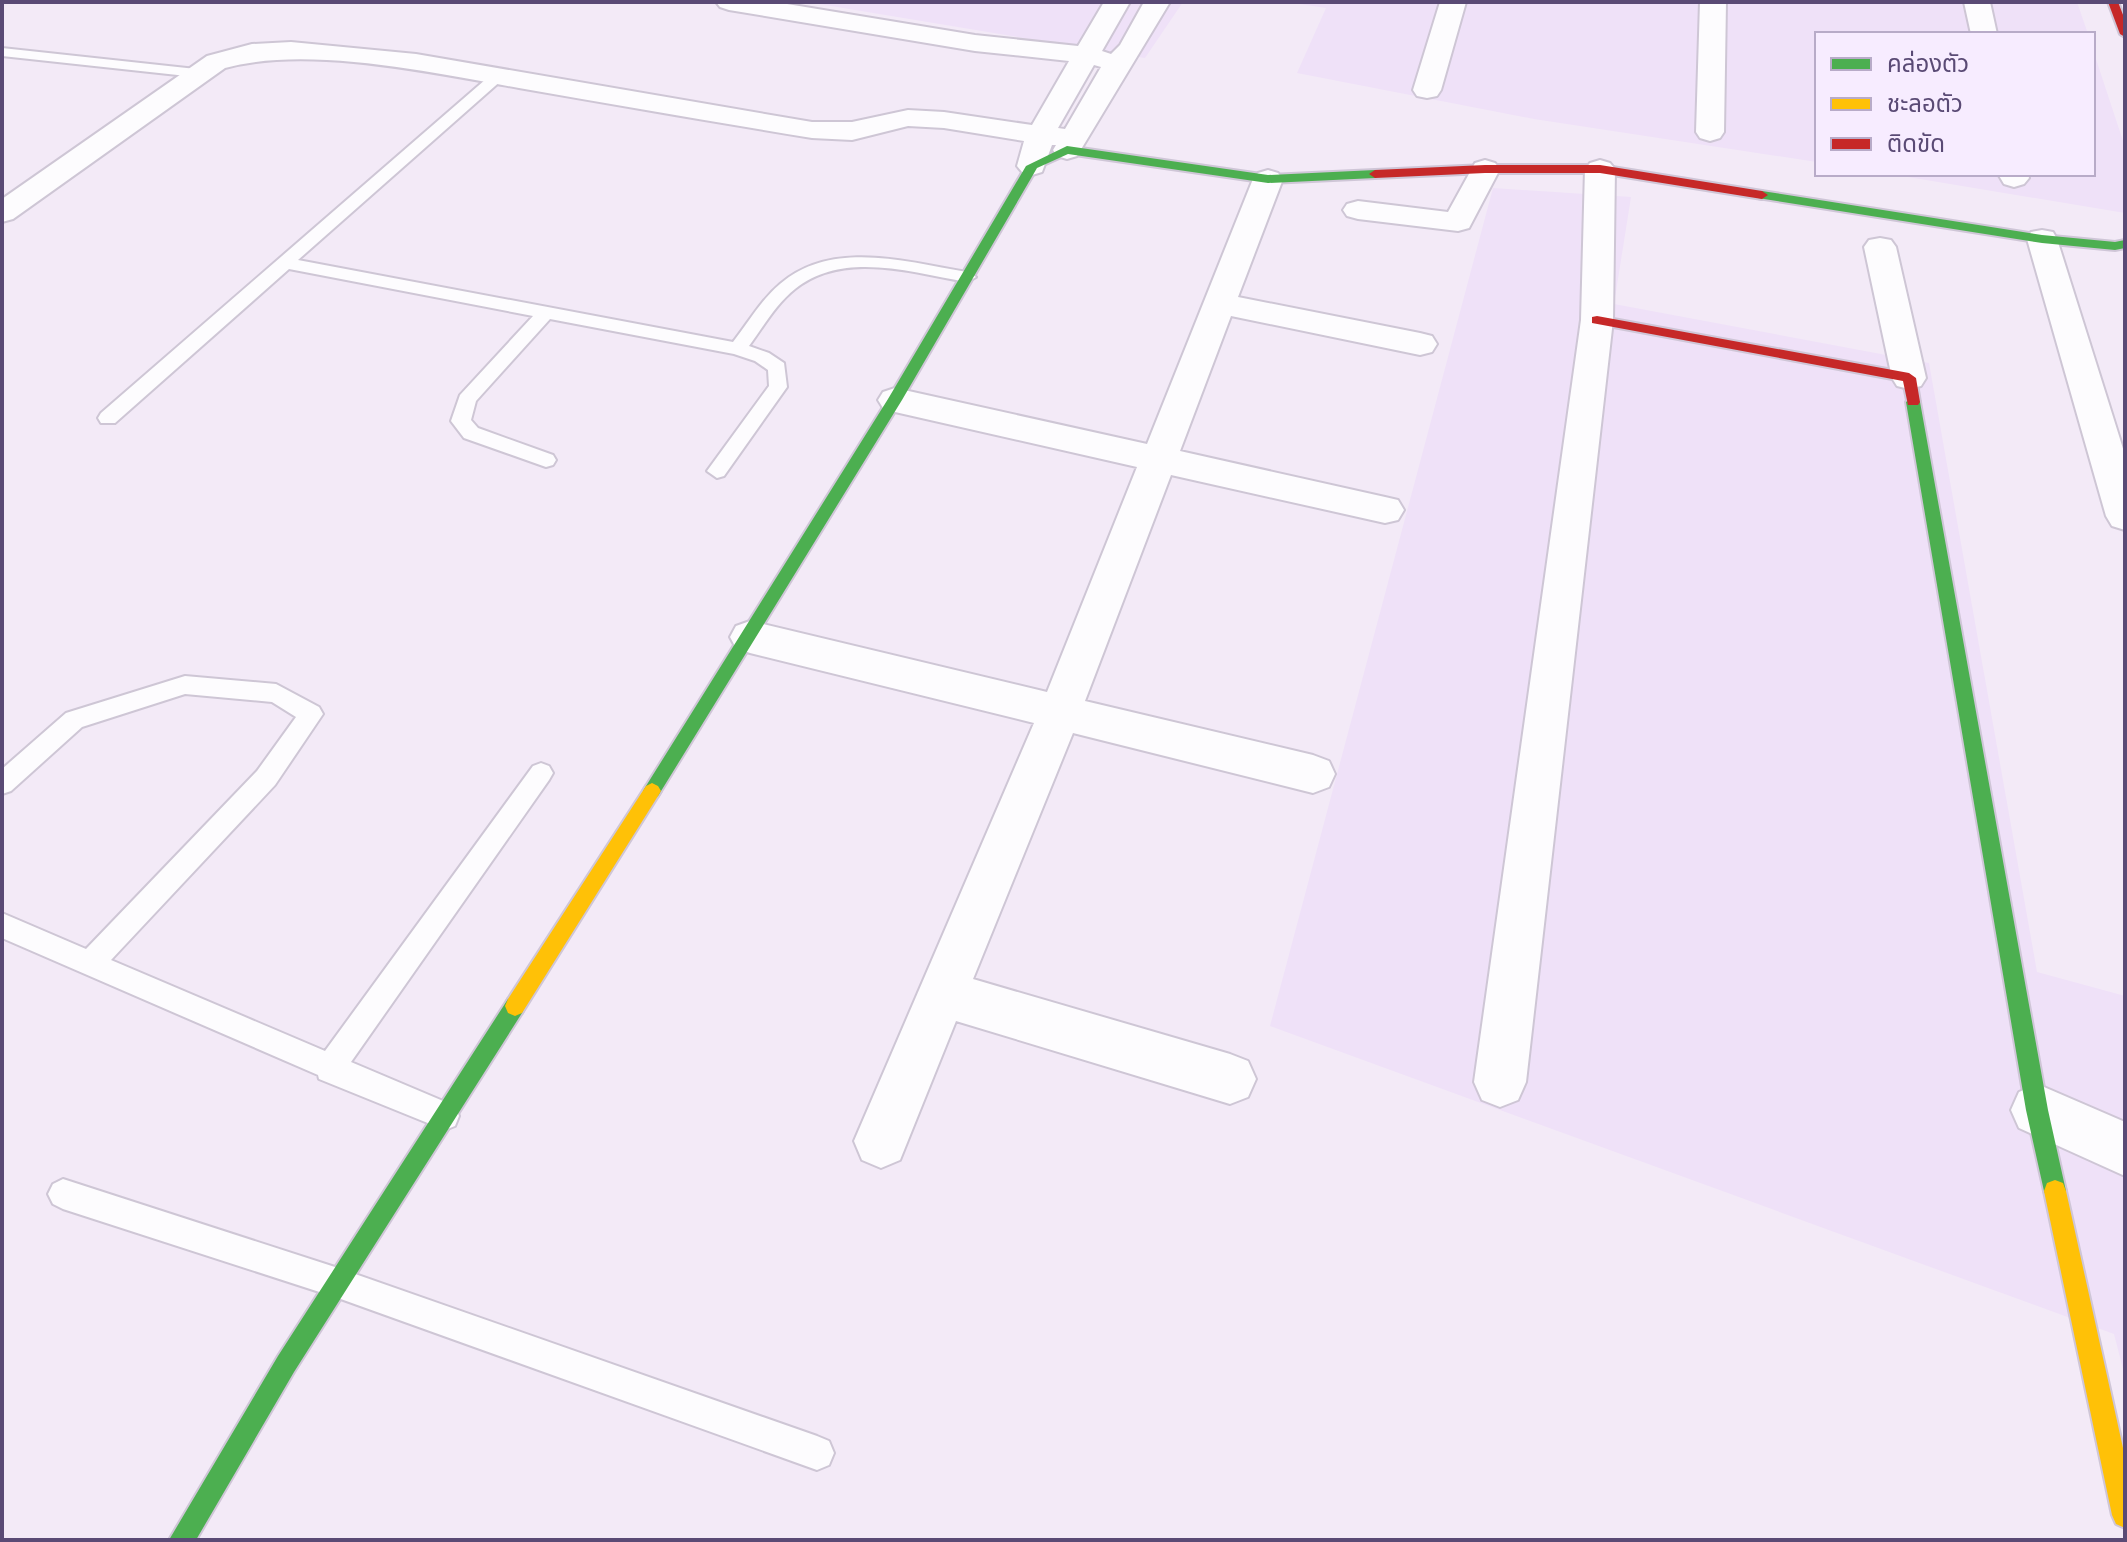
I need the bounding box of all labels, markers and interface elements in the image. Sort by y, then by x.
legend [1815,32,2095,176]
text: คล่องตัว [1887,50,1969,79]
text: ชะลอตัว [1887,90,1963,119]
text: ติดขัด [1887,130,1945,159]

